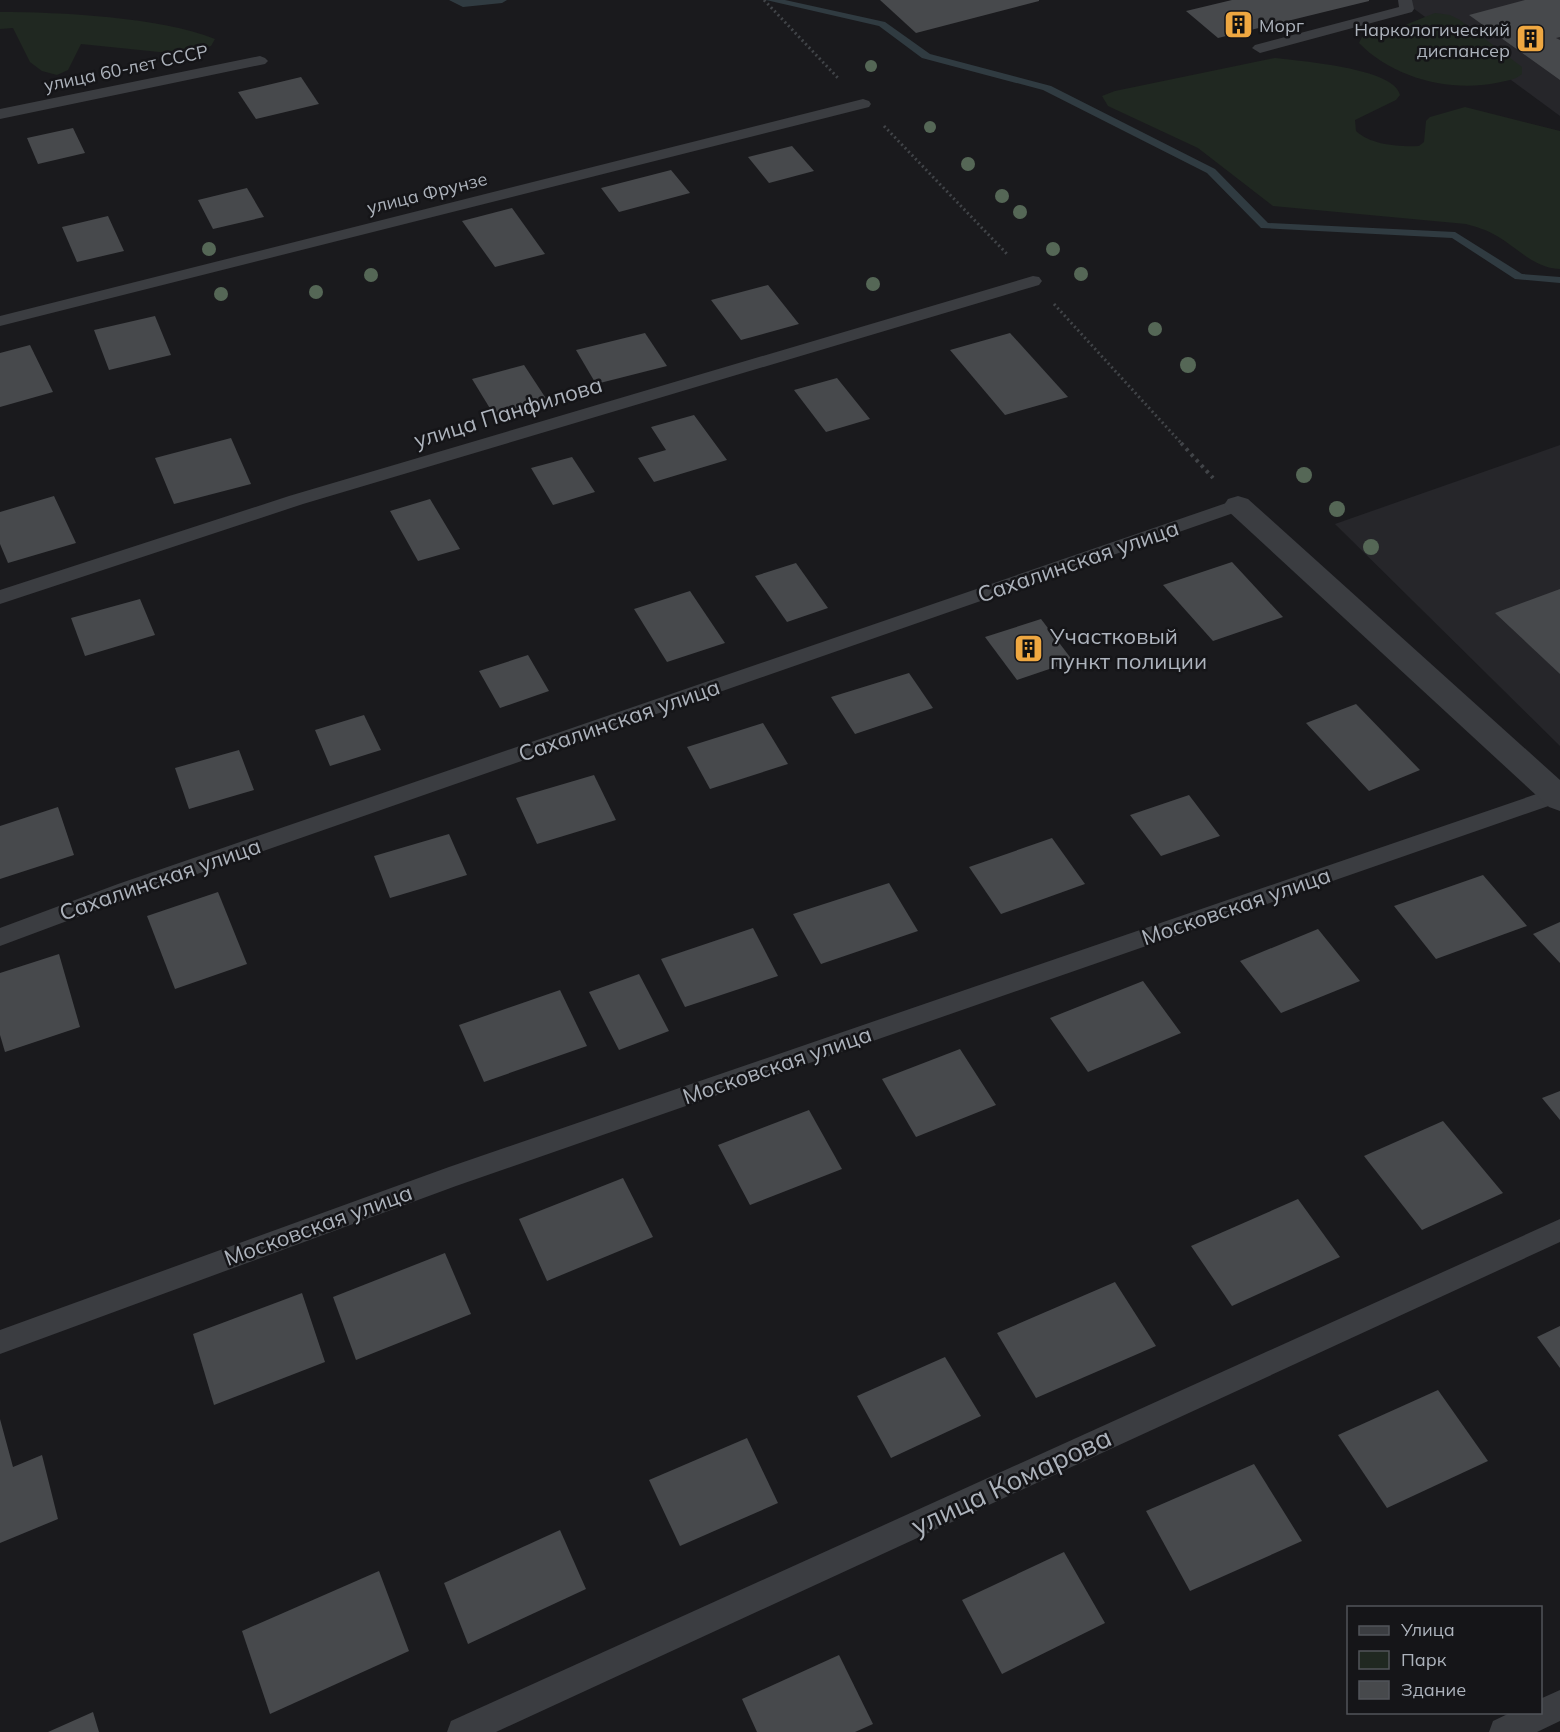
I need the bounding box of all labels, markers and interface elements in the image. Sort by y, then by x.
building icon: Морг [1222,9,1254,41]
place label: Морг [1259,14,1304,37]
place label: Наркологический диспансер [1354,18,1510,62]
building icon: Наркологический диспансер [1515,23,1547,55]
street label: улица 60-лет СССР [42,39,210,97]
street label: улица Фрунзе [364,167,490,219]
street label: улица Панфилова [410,370,606,454]
street label: Сахалинская улица [974,513,1182,609]
place label: Участковый пункт полиции [1049,622,1207,675]
building icon: Участковый пункт полиции [1013,633,1045,665]
street label: Сахалинская улица [515,672,723,768]
street label: Сахалинская улица [56,831,264,927]
street label: Московская улица [1138,861,1334,951]
street label: Московская улица [679,1020,875,1110]
street label: Московская улица [220,1178,416,1272]
street label: улица Комарова [905,1420,1117,1542]
legend [1347,1606,1542,1714]
text: Улица [1400,1618,1455,1641]
text: Парк [1401,1648,1447,1671]
text: Здание [1401,1678,1466,1701]

